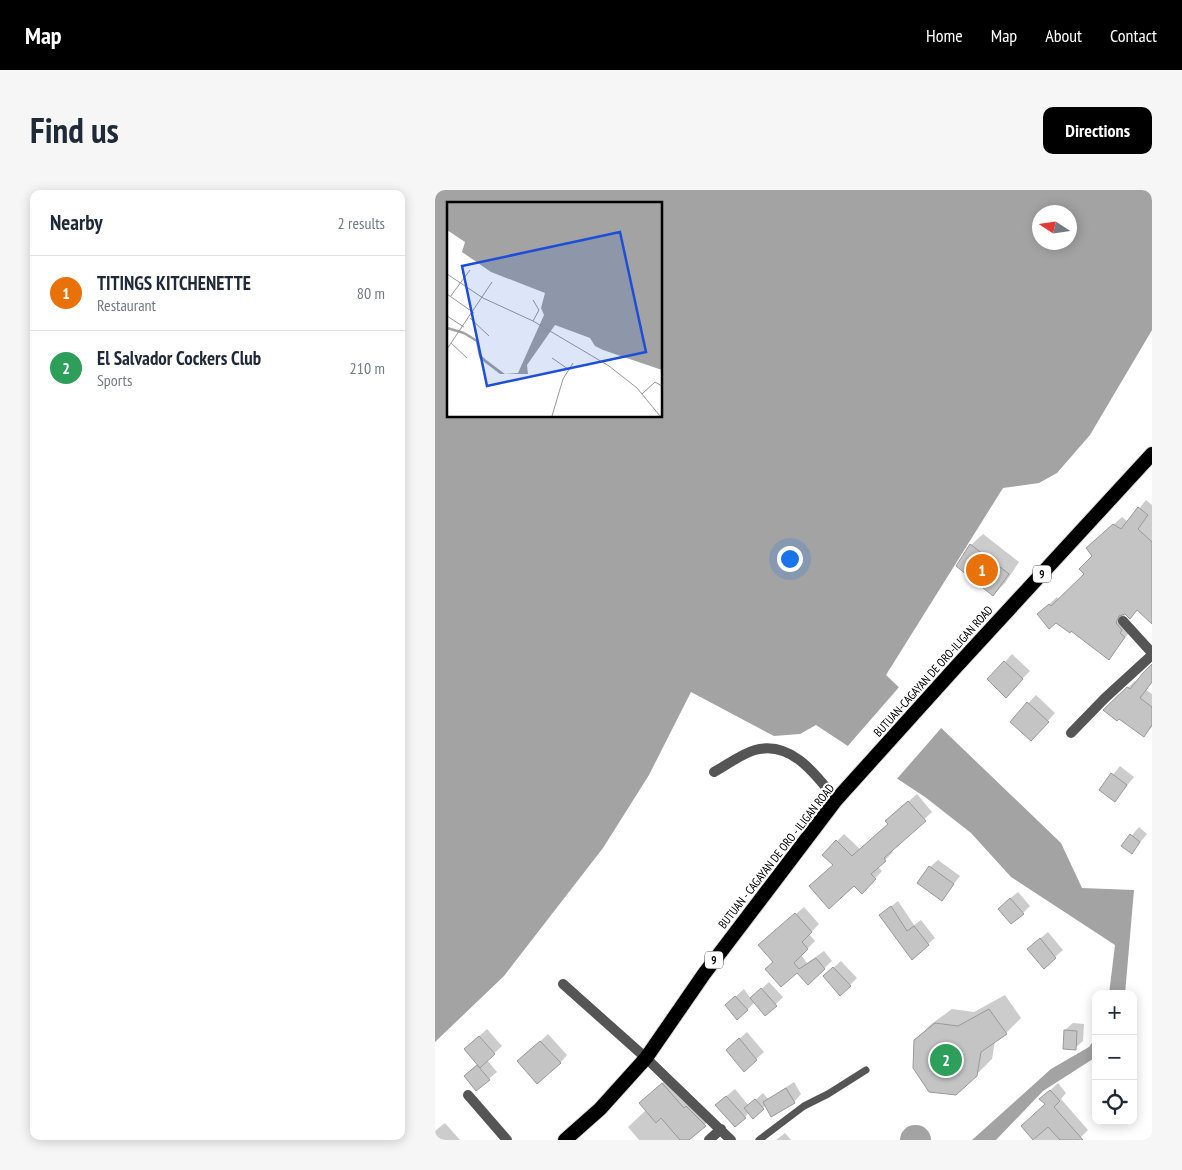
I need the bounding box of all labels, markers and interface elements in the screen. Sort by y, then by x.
text: Map [25,20,62,51]
text: Home [926,24,963,47]
text: Map [991,24,1017,47]
text: About [1045,24,1082,47]
text: Contact [1110,24,1157,47]
text: Find us [30,107,119,153]
button: Directions [1043,107,1152,154]
inset map [447,202,663,418]
north arrow [1032,205,1077,250]
text: Nearby [50,209,103,236]
text: 2 results [338,213,385,233]
text: TITINGS KITCHENETTE [97,271,251,295]
text: 1 [62,283,70,303]
text: 80 m [357,283,385,303]
text: Restaurant [97,295,156,315]
text: El Salvador Cockers Club [97,346,261,370]
text: 2 [62,358,70,378]
text: 210 m [350,358,385,378]
text: Sports [97,370,132,390]
your location [777,546,803,572]
pin: 1 [966,551,998,589]
road number: 9 [1033,566,1051,582]
street label: BUTUAN-CAGAYAN DE ORO-ILIGAN ROAD [870,602,996,740]
street label: BUTUAN - CAGAYAN DE ORO - ILIGAN ROAD [715,781,837,931]
road number: 9 [705,952,723,968]
map controls [1092,990,1137,1125]
button: + [1092,990,1137,1035]
button: − [1092,1035,1137,1080]
pin: 2 [930,1041,962,1079]
button: locate [1092,1080,1137,1125]

